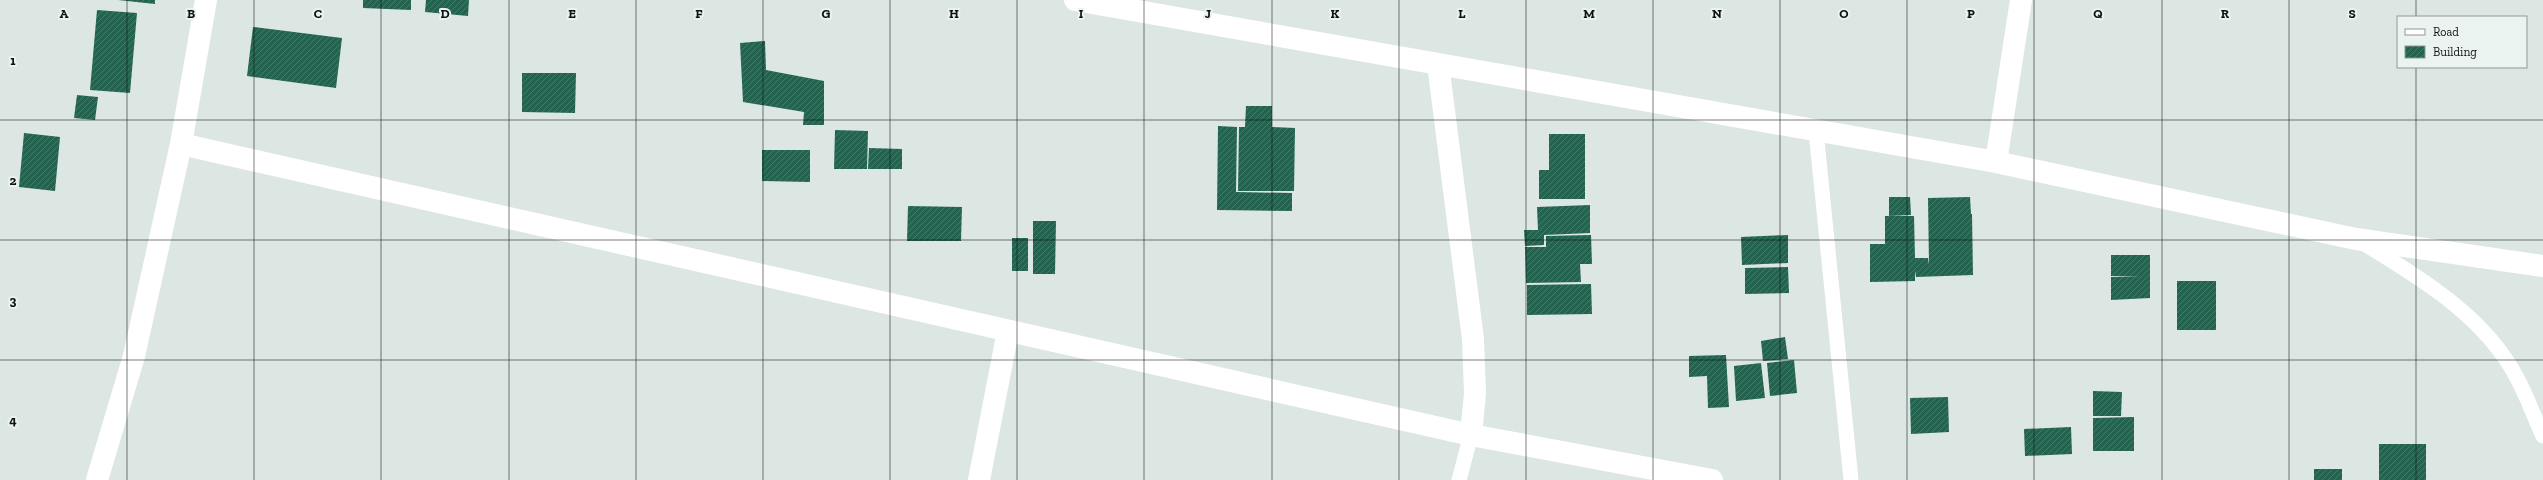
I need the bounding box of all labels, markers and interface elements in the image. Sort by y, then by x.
text: A [60,6,69,21]
text: B [187,6,195,21]
text: C [314,6,322,21]
text: D [440,6,450,21]
text: E [568,6,576,21]
text: F [695,6,703,21]
text: G [822,6,831,21]
text: H [949,6,959,21]
text: I [1079,6,1084,21]
text: J [1205,6,1211,21]
text: K [1331,6,1340,21]
text: L [1458,6,1466,21]
text: M [1583,6,1595,21]
text: N [1712,6,1722,21]
text: O [1839,6,1849,21]
text: P [1967,6,1975,21]
text: Q [2093,6,2103,21]
text: R [2221,6,2230,21]
text: S [2348,6,2356,21]
legend [2397,16,2527,68]
text: Road [2433,25,2459,39]
text: Building [2433,45,2477,59]
text: 1 [10,53,16,68]
text: 2 [10,173,17,188]
text: 3 [10,293,17,308]
text: 4 [9,413,17,428]

